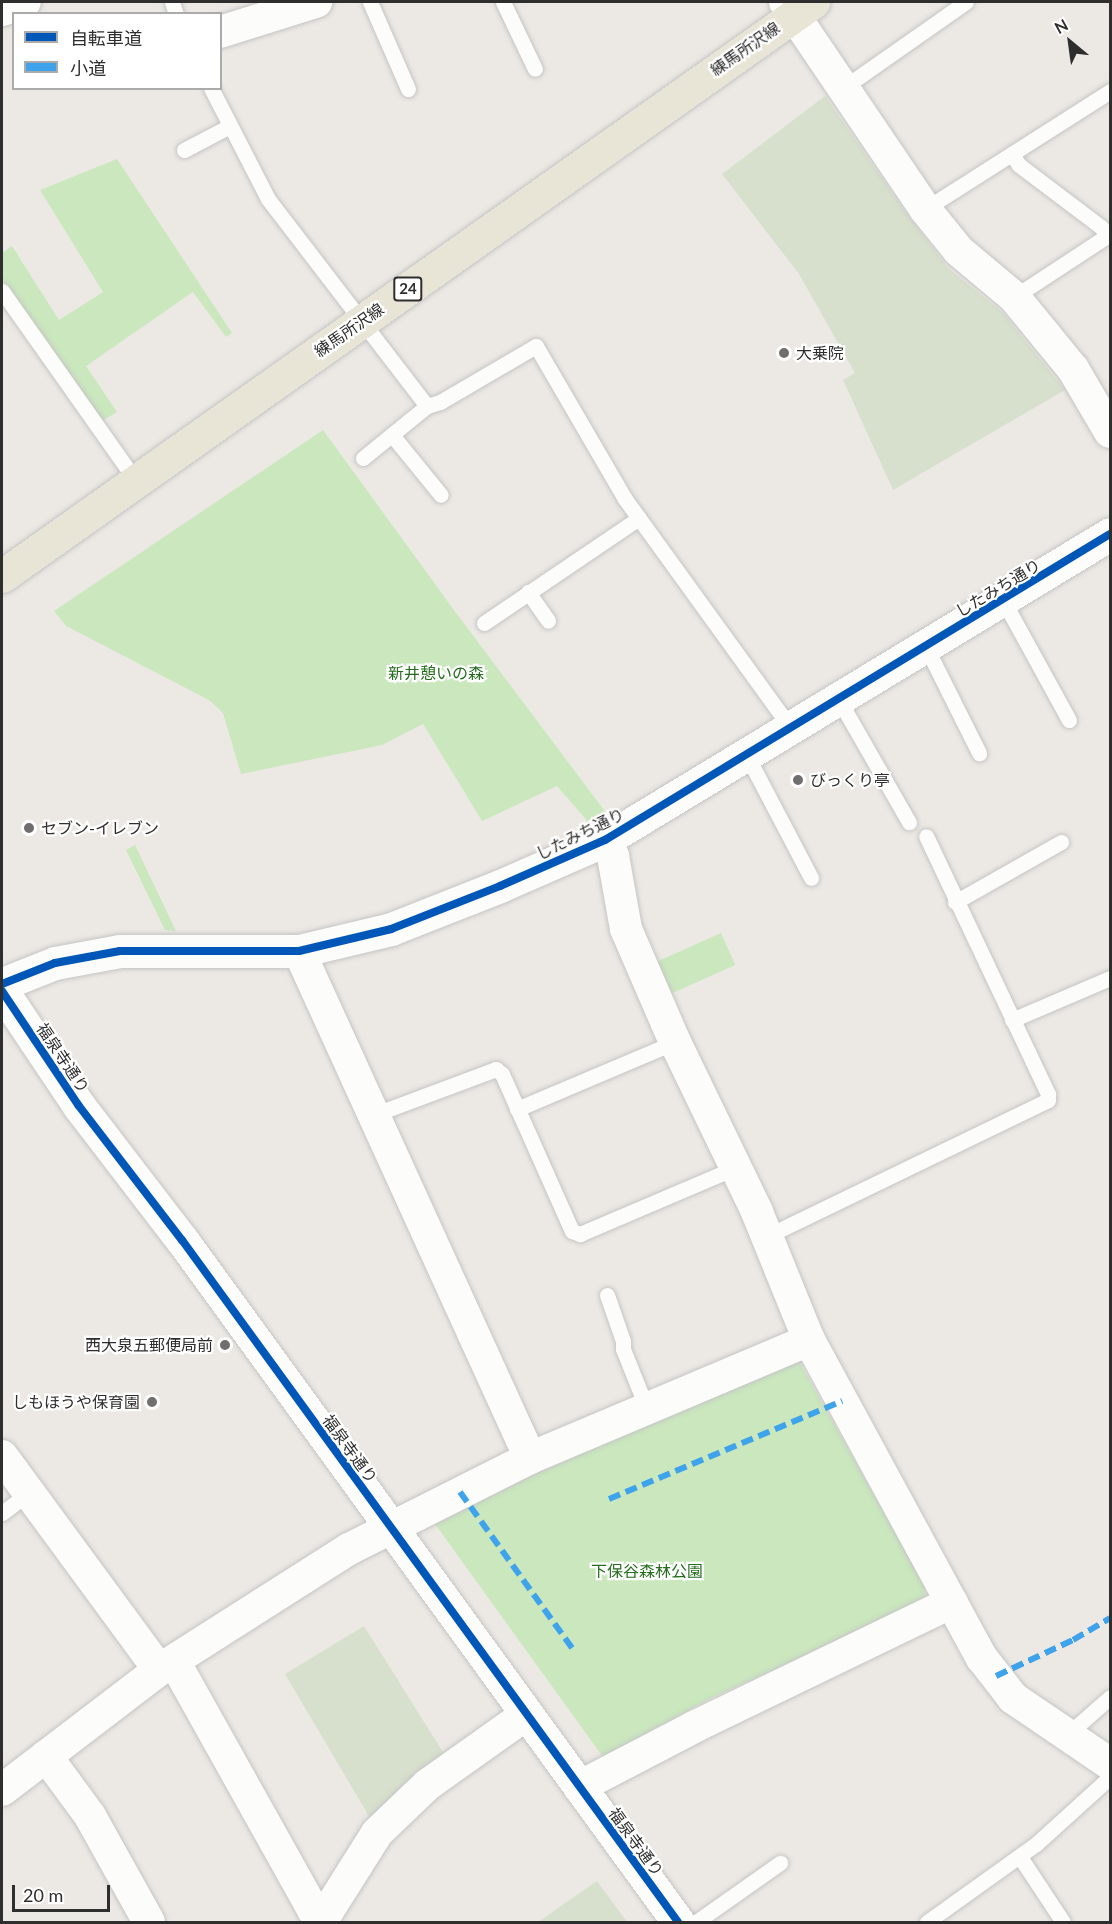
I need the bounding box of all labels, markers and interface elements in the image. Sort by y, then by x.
legend [12,12,222,90]
north arrow [1040,12,1100,72]
text: N [1051,15,1071,37]
street label: 練馬所沢線 [707,18,783,80]
text: 自転車道 [70,27,142,49]
text: 小道 [70,57,106,79]
road number: 24 [393,277,423,301]
street label: 練馬所沢線 [311,299,387,361]
place label: 大乗院 [796,343,844,363]
marker: 大乗院 [777,346,791,360]
street label: したみち通り [952,555,1044,621]
park label: 新井憩いの森 [388,663,484,683]
place label: びっくり亭 [810,770,890,790]
marker: びっくり亭 [791,773,805,787]
street label: したみち通り [533,804,627,864]
place label: セブン-イレブン [41,818,159,838]
marker: セブン-イレブン [22,821,36,835]
street label: 福泉寺通り [33,1019,93,1097]
place label: 西大泉五郵便局前 [85,1335,213,1355]
marker: 西大泉五郵便局前 [218,1338,232,1352]
place label: しもほうや保育園 [12,1392,140,1412]
marker: しもほうや保育園 [145,1395,159,1409]
street label: 福泉寺通り [319,1411,381,1487]
park label: 下保谷森林公園 [591,1561,703,1581]
street label: 福泉寺通り [605,1804,667,1880]
scale bar [15,1873,112,1911]
text: 20 m [23,1884,63,1906]

